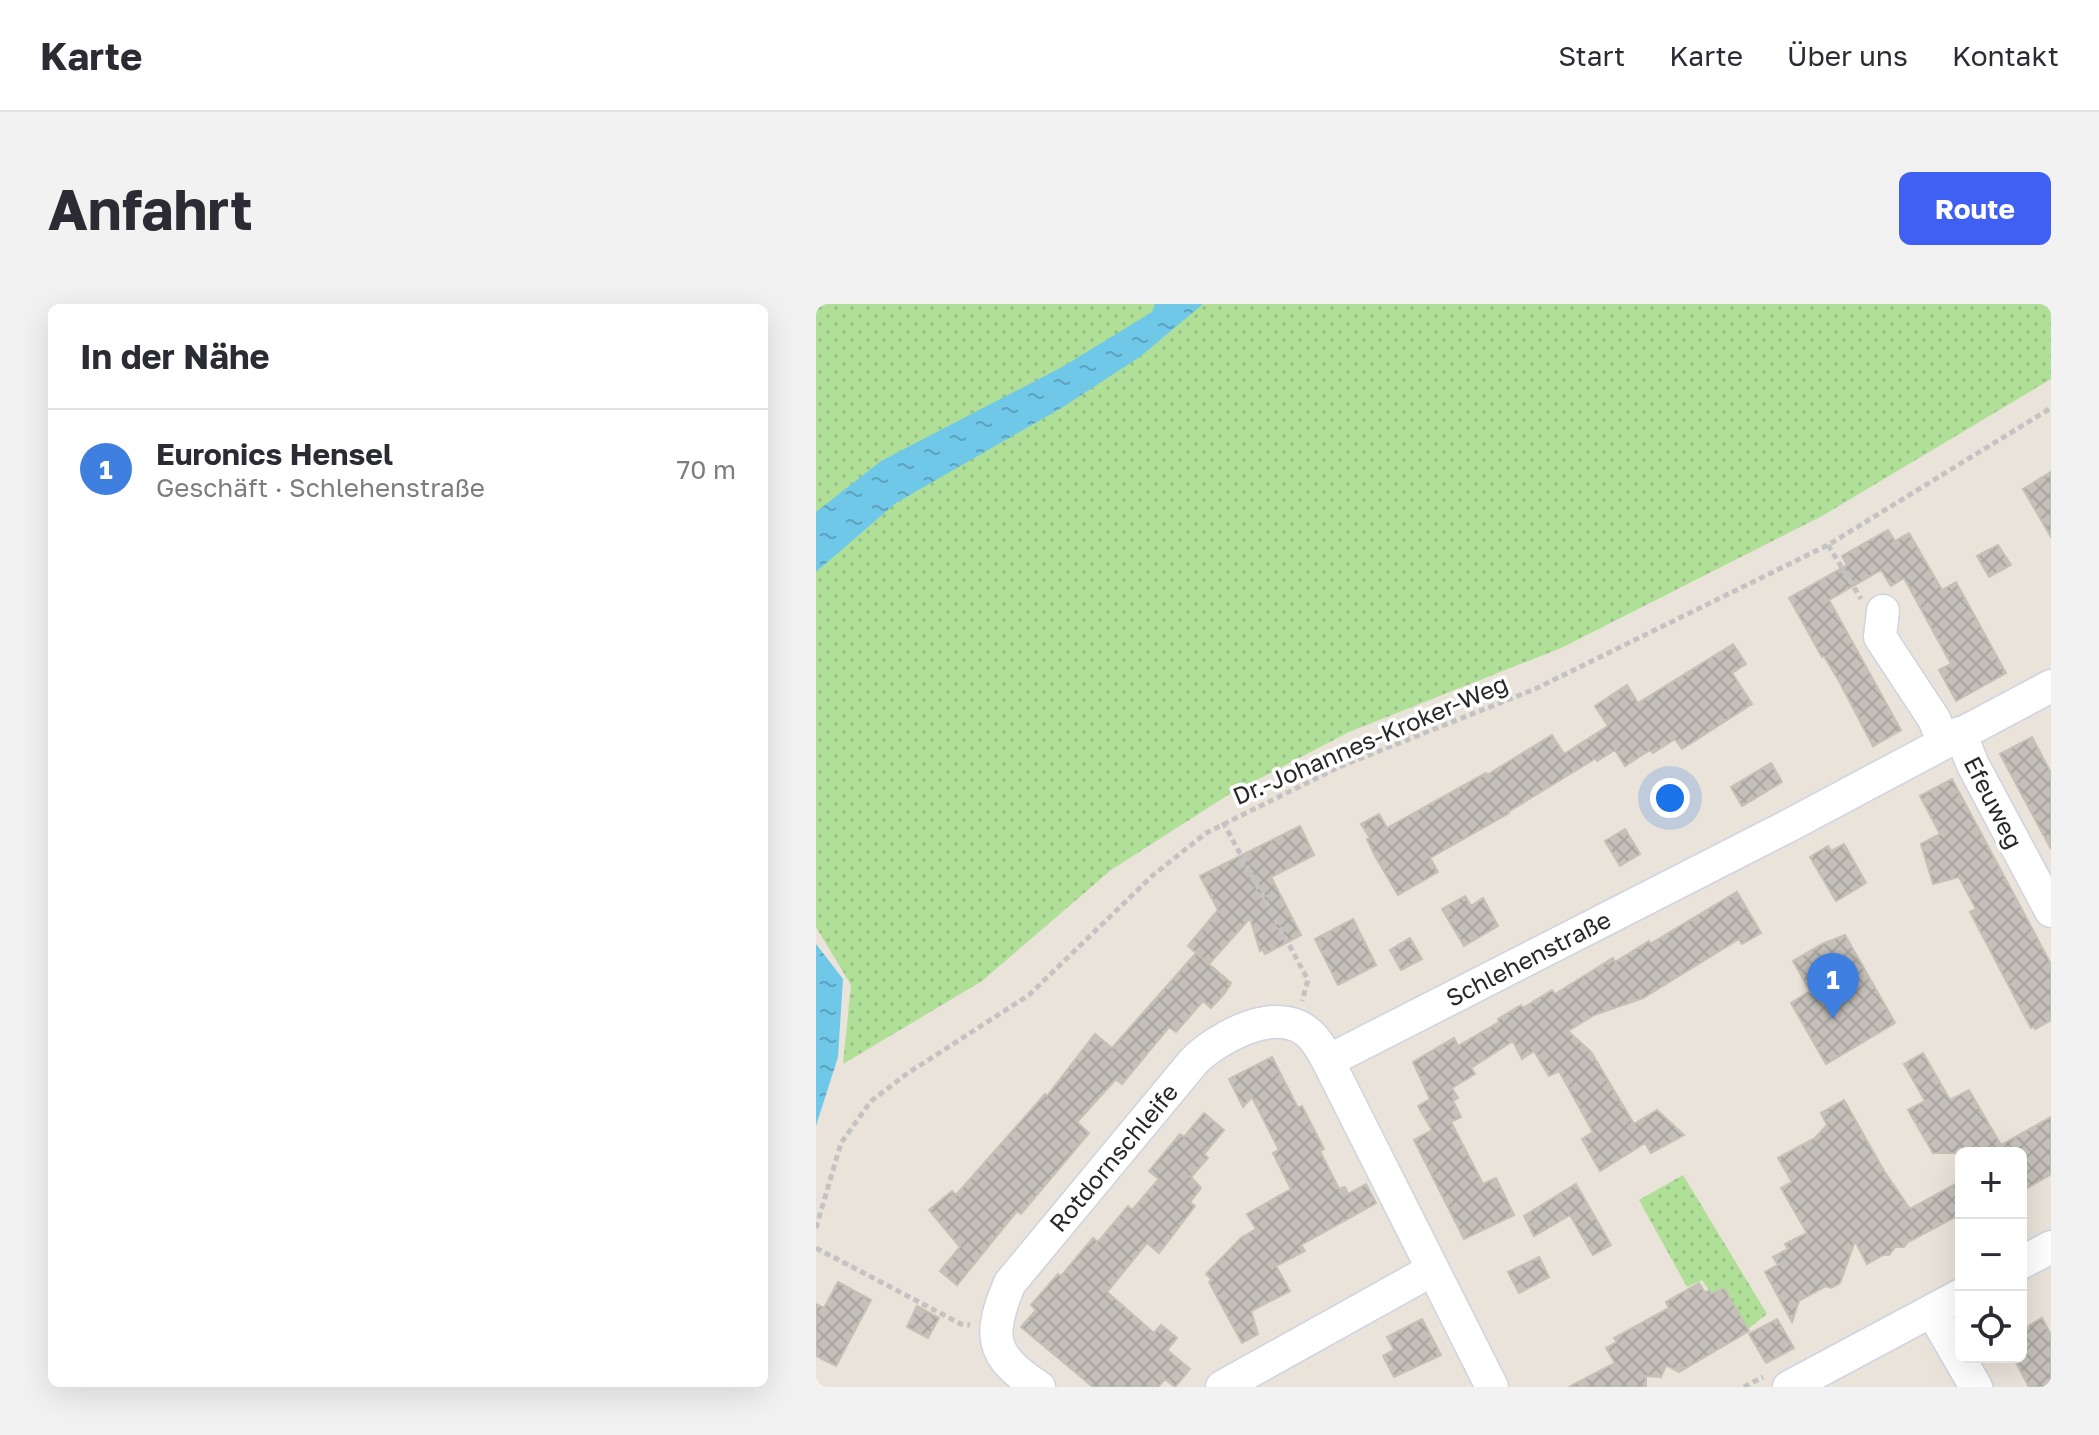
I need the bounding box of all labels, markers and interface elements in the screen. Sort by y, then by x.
text: Karte [40,33,142,78]
text: Start [1558,39,1625,72]
text: Karte [1669,39,1743,72]
text: Über uns [1787,39,1908,72]
text: Kontakt [1952,39,2059,72]
button: Route [1899,172,2051,245]
text: Anfahrt [48,175,253,242]
text: In der Nähe [80,336,270,376]
text: Euronics Hensel [156,436,393,472]
text: 1 [99,454,113,485]
text: 70 m [677,454,736,485]
text: Geschäft · Schlehenstraße [156,472,485,503]
street label: Dr.-Johannes-Kroker-Weg [1228,668,1512,810]
street label: Efeuweg [1958,751,2030,853]
your location [1650,778,1690,818]
street label: Schlehenstraße [1441,904,1615,1012]
pin: 1 [1807,953,1859,1019]
street label: Rotdornschleife [1043,1077,1183,1237]
map controls [1955,1147,2027,1363]
button: + [1955,1147,2027,1219]
button: − [1955,1219,2027,1291]
button: locate [1955,1291,2027,1363]

